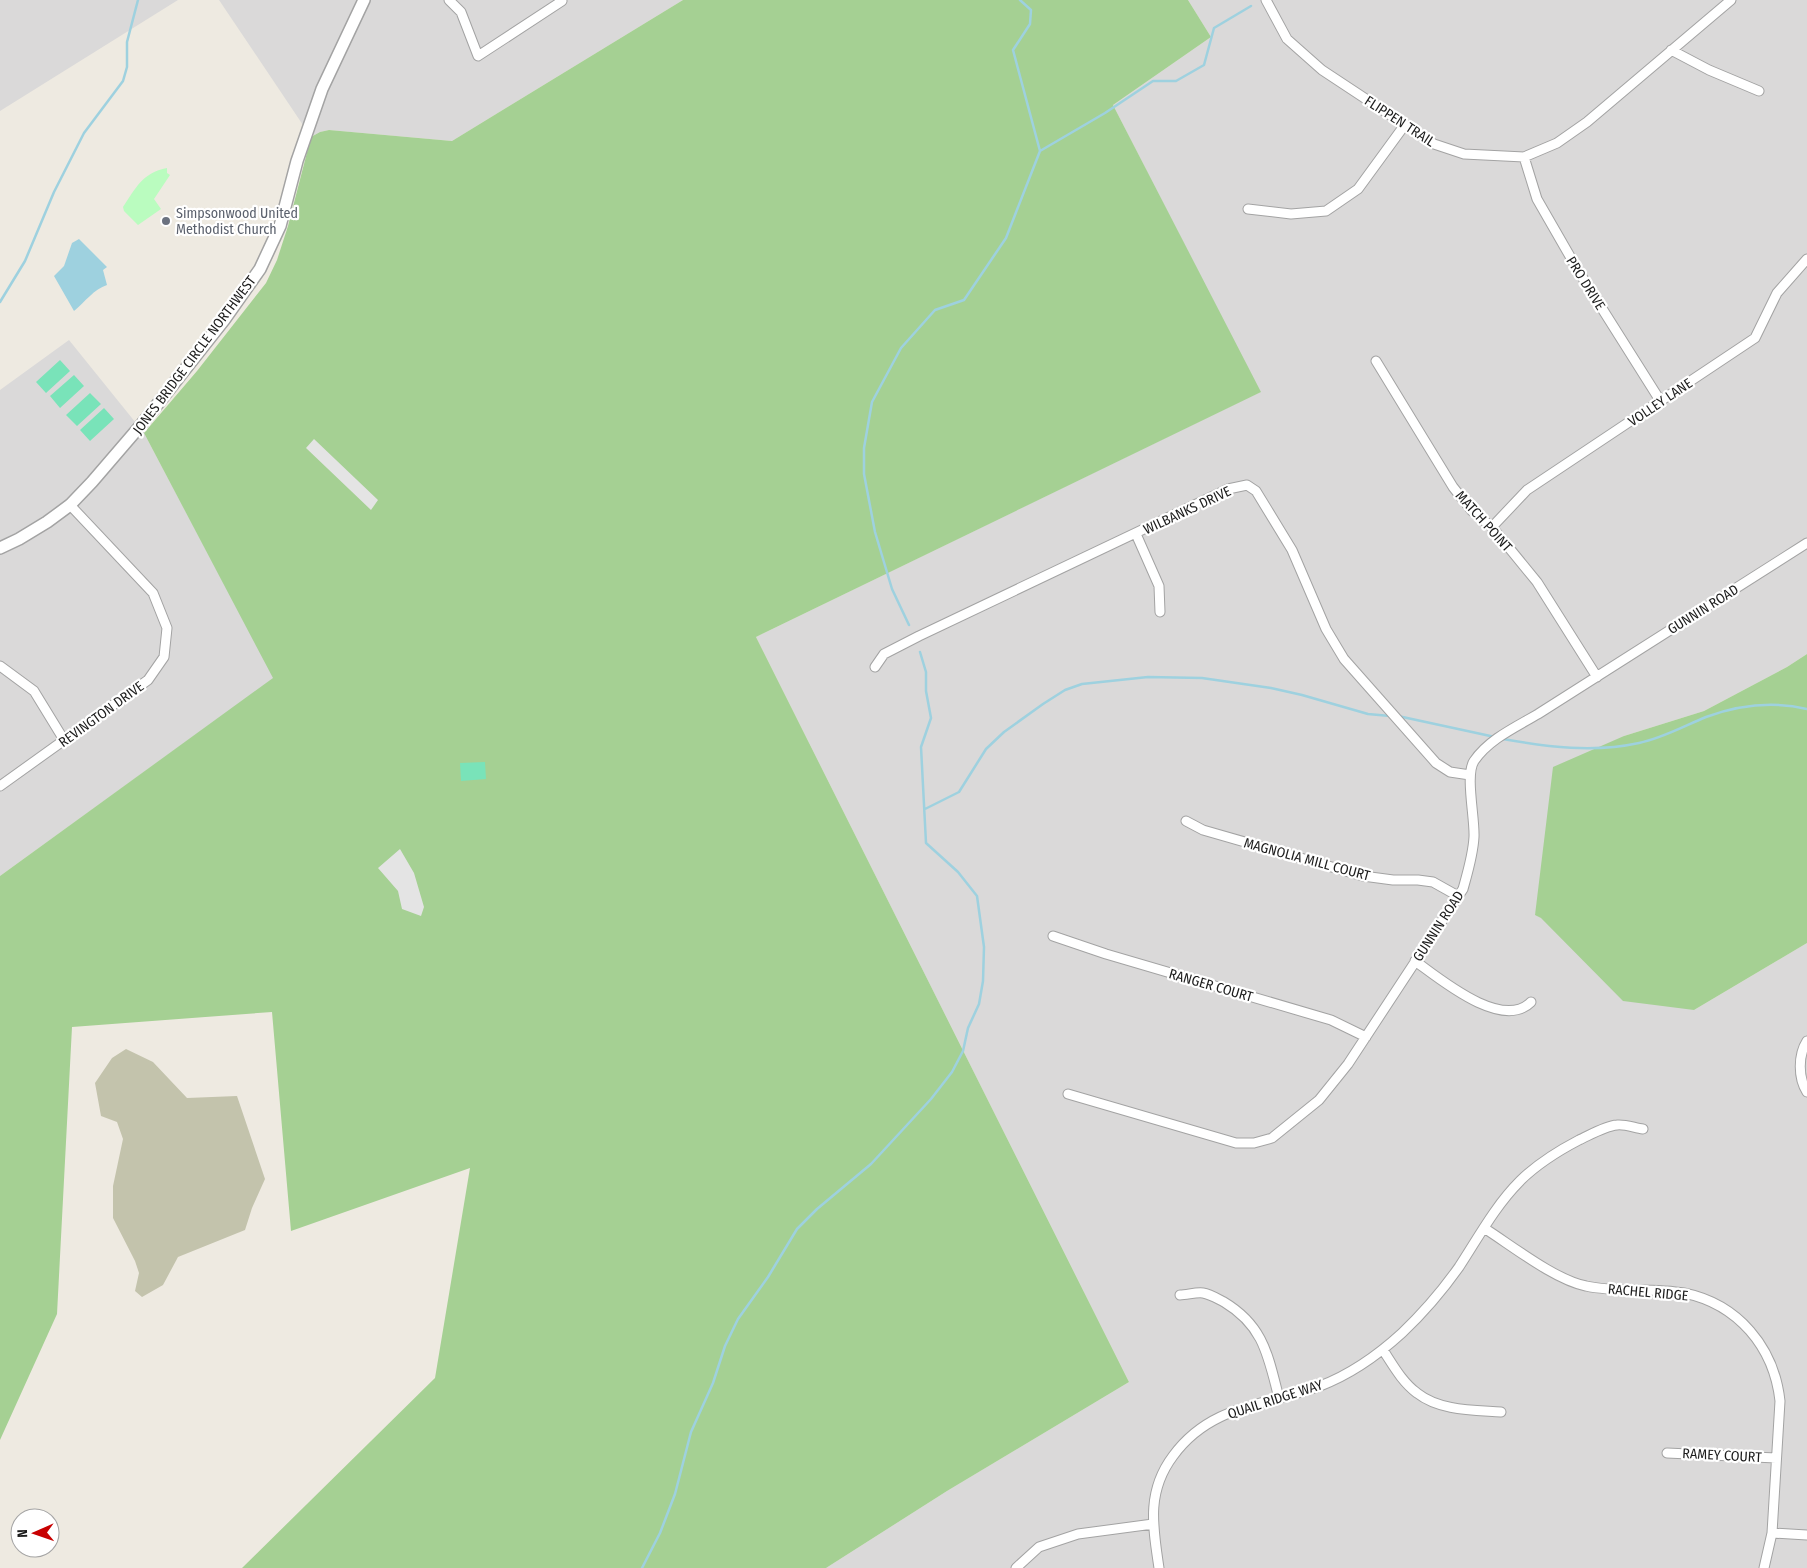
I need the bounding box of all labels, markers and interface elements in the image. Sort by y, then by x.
street label: FLIPPEN TRAIL [1361,92,1438,150]
place label: Simpsonwood United Methodist Church [176,205,298,238]
marker: Simpsonwood United Methodist Church [160,215,172,227]
street label: PRO DRIVE [1562,253,1609,314]
street label: JONES BRIDGE CIRCLE NORTHWEST [129,272,260,438]
street label: VOLLEY LANE [1625,375,1696,430]
street label: WILBANKS DRIVE [1141,483,1234,538]
street label: MATCH POINT [1452,487,1516,556]
street label: GUNNIN ROAD [1665,581,1742,638]
street label: REVINGTON DRIVE [55,678,147,751]
street label: MAGNOLIA MILL COURT [1242,834,1372,885]
street label: GUNNIN ROAD [1409,888,1467,965]
street label: RANGER COURT [1167,965,1255,1006]
street label: RACHEL RIDGE [1607,1281,1689,1305]
street label: QUAIL RIDGE WAY [1226,1376,1325,1423]
street label: RAMEY COURT [1682,1445,1763,1466]
north arrow [10,1508,60,1558]
text: N [14,1529,31,1538]

